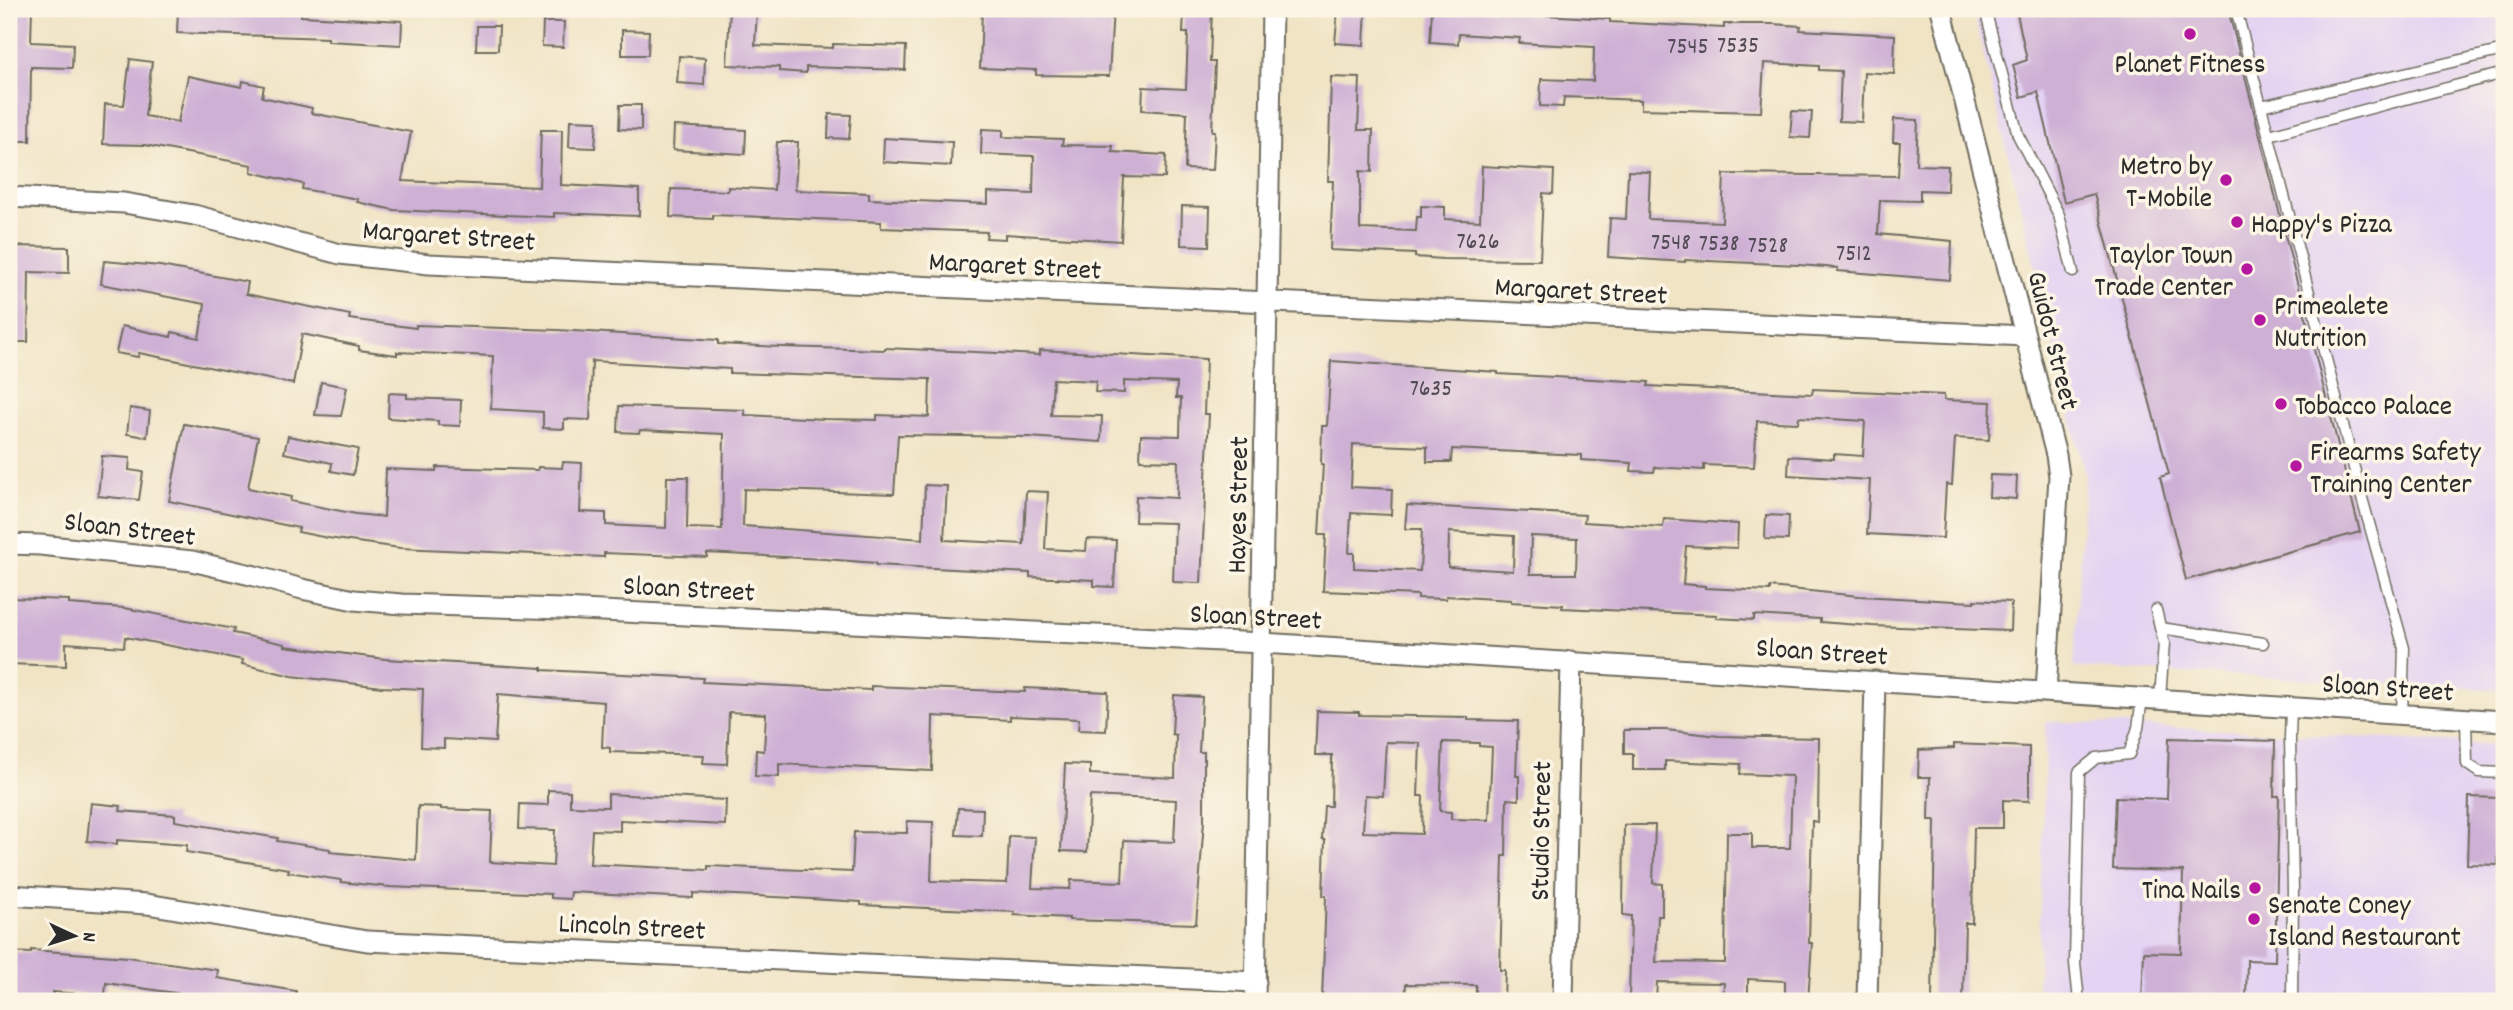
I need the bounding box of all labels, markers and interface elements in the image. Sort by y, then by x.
marker: Planet Fitness [2182,26,2198,42]
house number: 7535 [1717,30,1759,64]
house number: 7545 [1667,31,1709,65]
place label: Planet Fitness [2114,47,2266,87]
place label: Metro by T-Mobile [2120,149,2213,221]
marker: Metro by T-Mobile [2218,172,2234,188]
place label: Happy's Pizza [2251,207,2392,247]
street label: Margaret Street [361,213,536,265]
marker: Happy's Pizza [2229,214,2245,230]
house number: 7626 [1456,226,1500,260]
house number: 7548 [1651,227,1691,261]
house number: 7538 [1699,228,1739,262]
house number: 7528 [1748,230,1788,264]
house number: 7512 [1836,238,1872,272]
place label: Taylor Town Trade Center [2094,238,2234,310]
street label: Margaret Street [927,244,1102,293]
marker: Taylor Town Trade Center [2239,261,2255,277]
street label: Guidot Street [2014,268,2087,415]
street label: Margaret Street [1493,269,1668,318]
place label: Primealete Nutrition [2274,289,2389,361]
marker: Primealete Nutrition [2252,312,2268,328]
house number: 7635 [1410,373,1452,407]
place label: Tobacco Palace [2295,389,2452,429]
marker: Tobacco Palace [2273,396,2289,412]
place label: Firearms Safety Training Center [2310,435,2481,507]
street label: Hayes Street [1220,436,1262,574]
marker: Firearms Safety Training Center [2288,458,2304,474]
street label: Sloan Street [61,504,197,560]
street label: Sloan Street [622,569,756,615]
street label: Sloan Street [1189,597,1323,643]
street label: Sloan Street [1754,630,1889,680]
street label: Sloan Street [2320,666,2455,716]
street label: Studio Street [1523,761,1565,901]
place label: Tina Nails [2142,873,2241,913]
marker: Tina Nails [2247,880,2263,896]
place label: Senate Coney Island Restaurant [2268,888,2461,960]
north arrow [38,902,108,972]
street label: Lincoln Street [557,906,706,954]
marker: Senate Coney Island Restaurant [2246,911,2262,927]
text: N [74,931,101,943]

